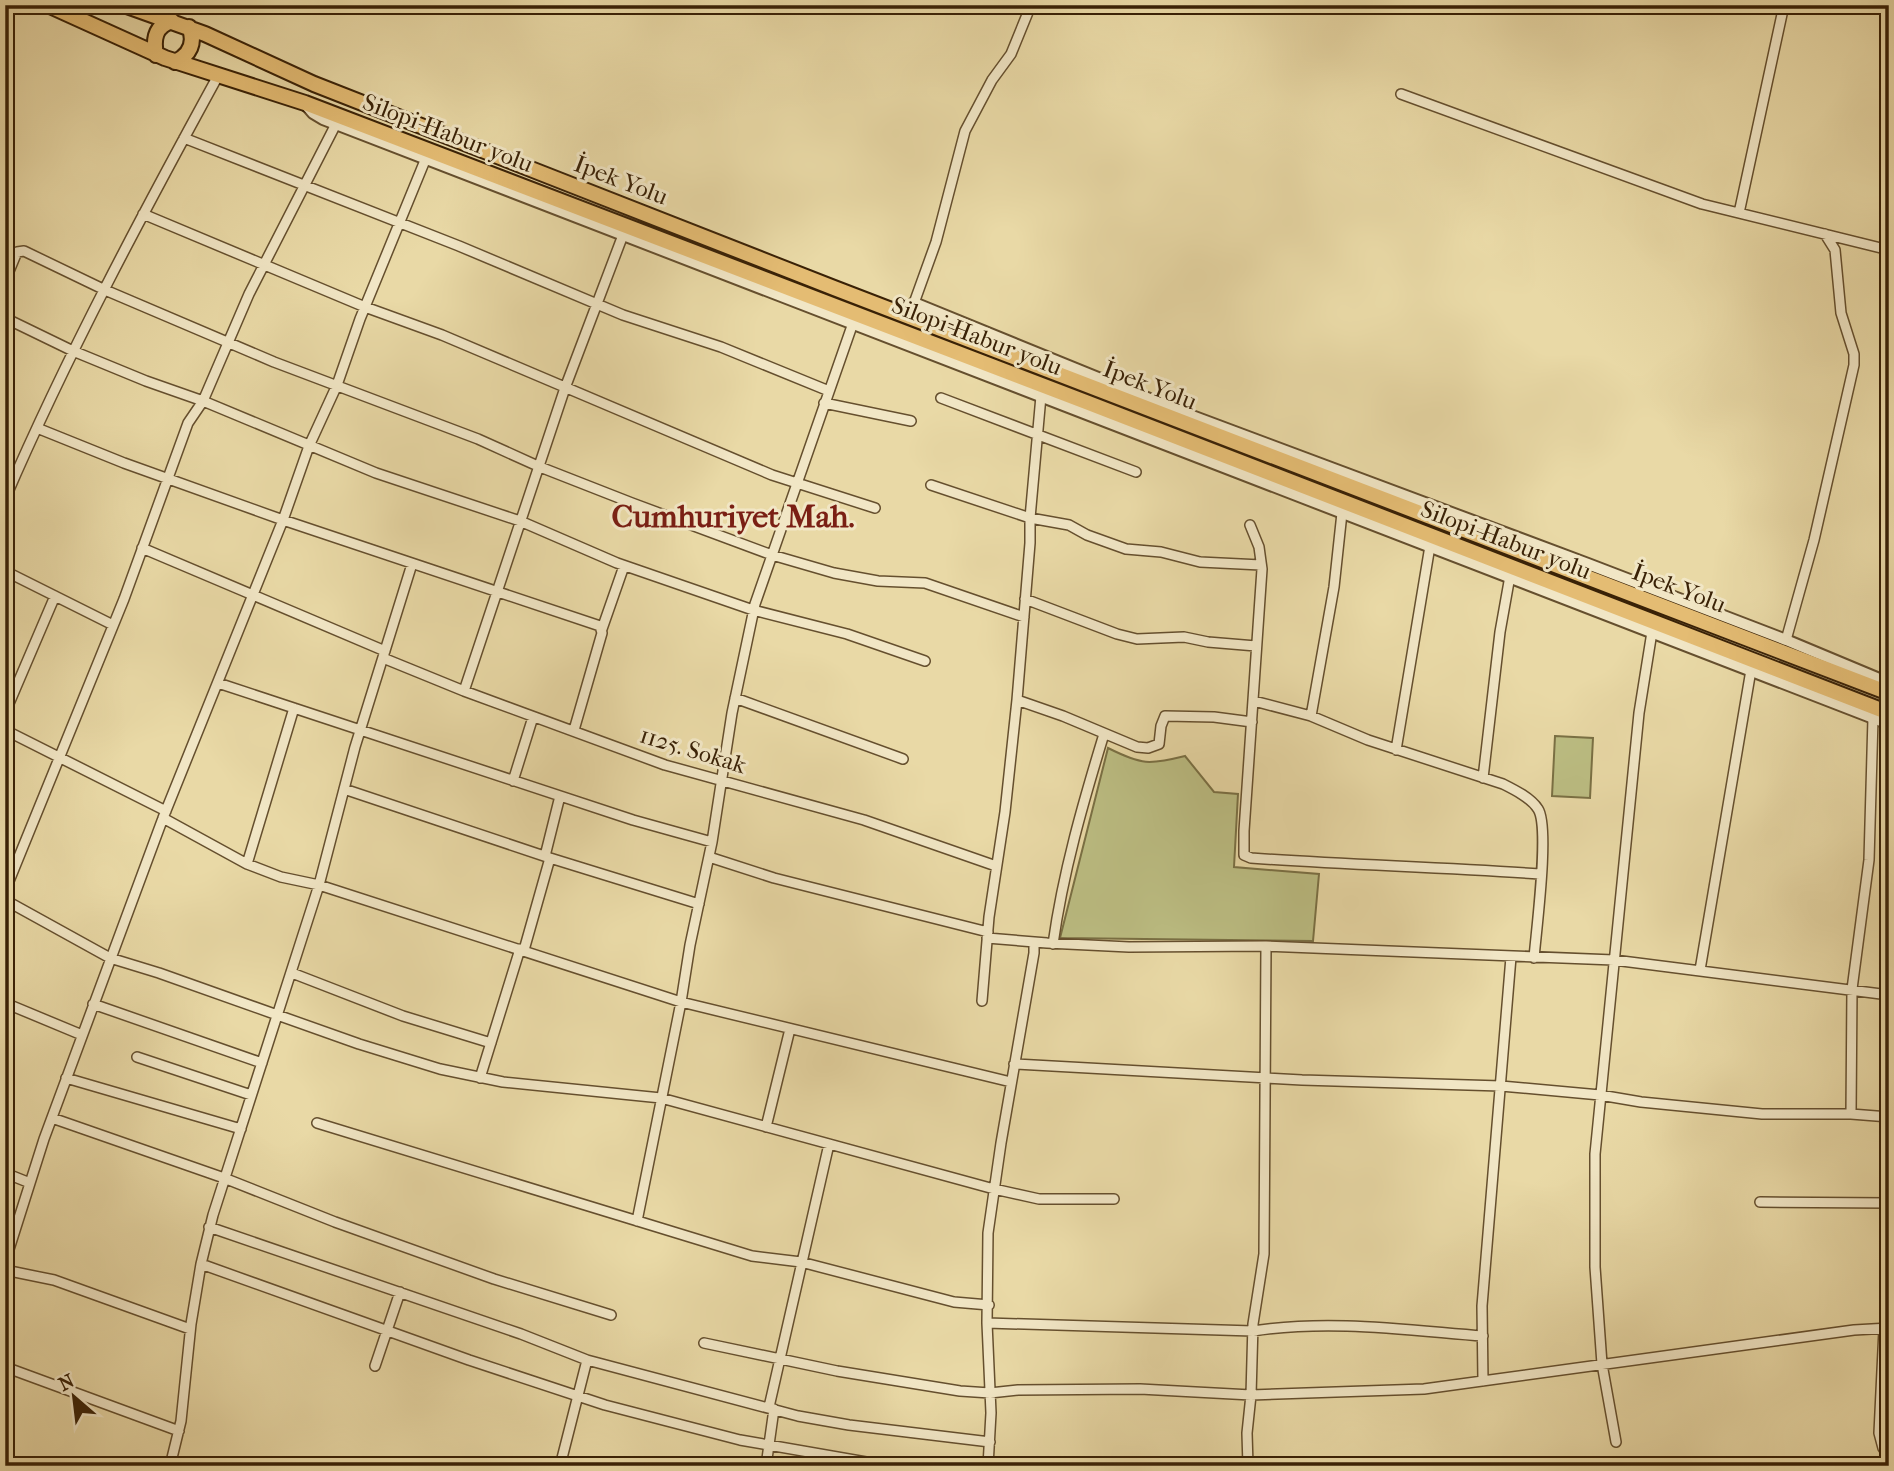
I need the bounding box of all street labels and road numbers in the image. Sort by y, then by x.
street label: Silopi-Habur yolu [359,88,537,178]
street label: İpek Yolu [570,148,672,211]
street label: Silopi-Habur yolu [888,291,1066,381]
street label: İpek Yolu [1099,353,1201,416]
street label: Silopi-Habur yolu [1417,495,1595,585]
street label: İpek Yolu [1628,556,1730,619]
street label: 1125. Sokak [636,721,750,780]

